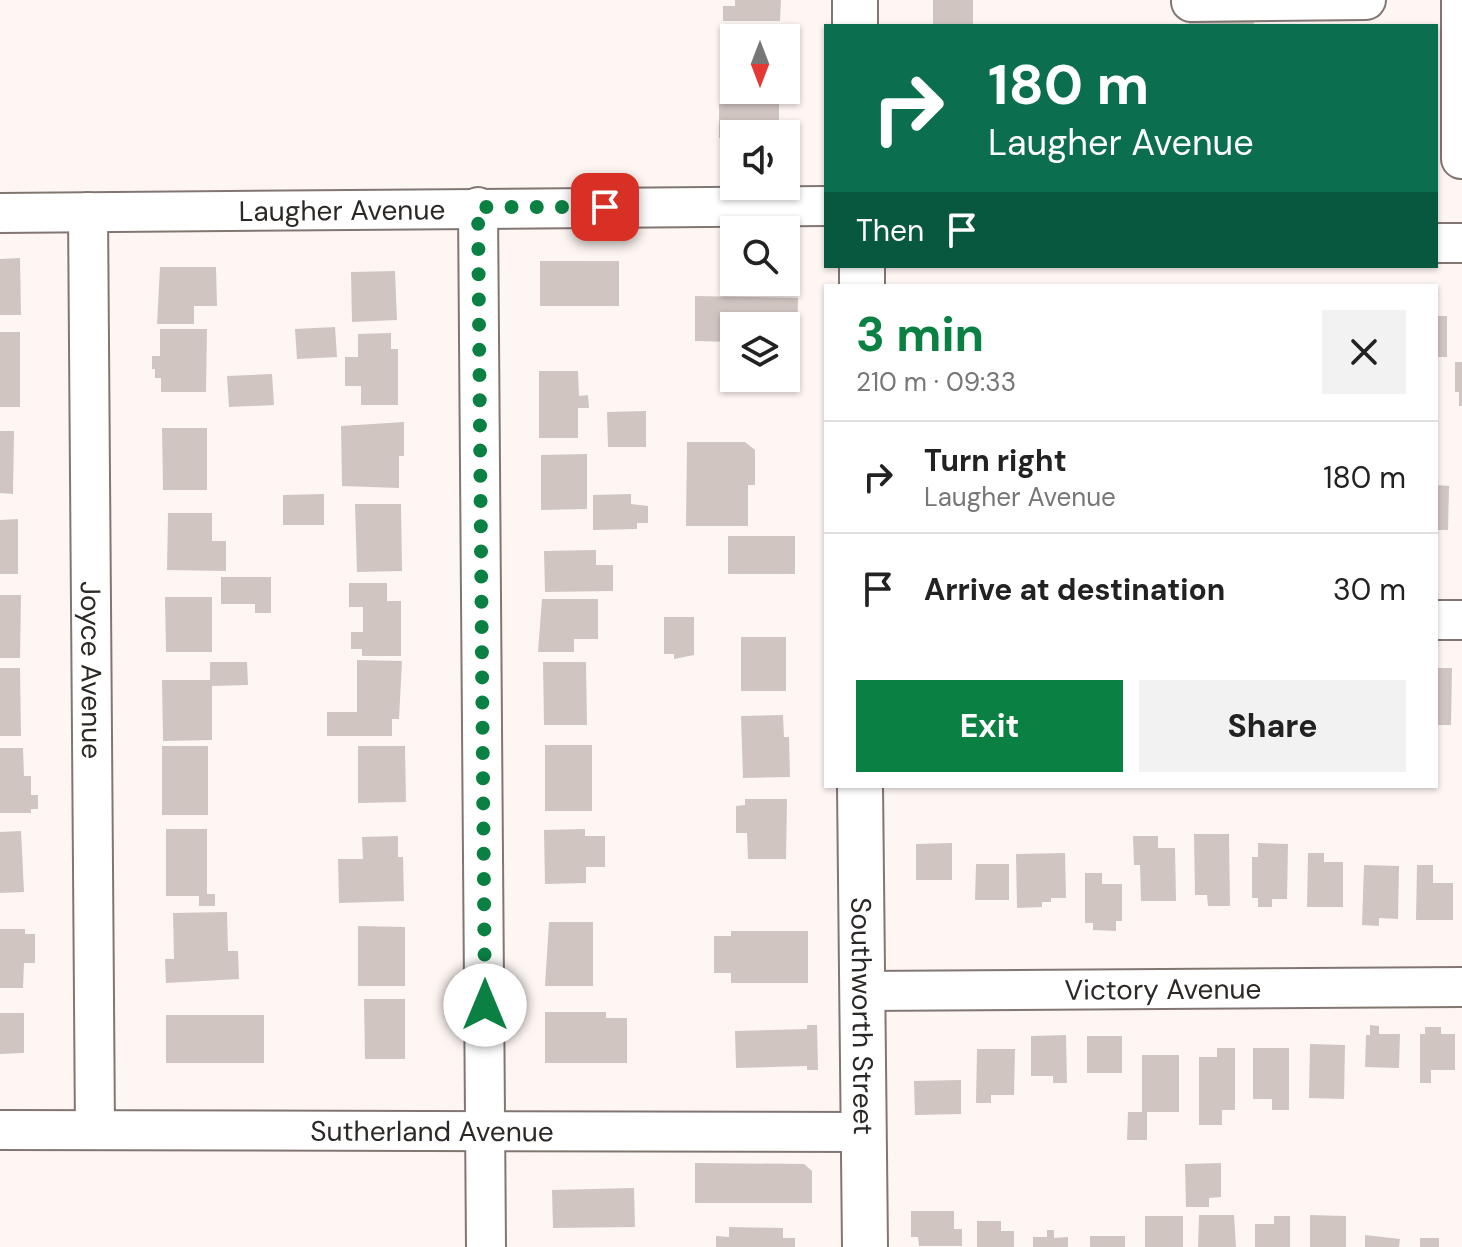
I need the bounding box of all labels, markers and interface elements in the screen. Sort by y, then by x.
north arrow [720,24,800,104]
map controls [720,24,800,392]
text: 180 m [988,48,1149,121]
icon: right [856,56,960,160]
text: Laugher Avenue [988,119,1254,166]
button: sound [720,120,800,200]
pin [571,173,639,241]
icon: arrive [583,185,627,229]
street label: Laugher Avenue [238,191,445,230]
icon: arrive [940,208,984,252]
text: Then [856,211,924,250]
button: search [720,216,800,296]
text: 3 min [856,303,984,366]
button: close [1322,310,1406,394]
button: layers [720,312,800,392]
text: 210 m · 09:33 [856,365,1016,399]
text: Turn right [924,441,1067,480]
icon: right [856,455,900,499]
text: 180 m [1323,458,1406,497]
text: Laugher Avenue [924,480,1116,514]
icon: arrive [856,567,900,611]
text: Arrive at destination [924,570,1225,609]
text: 30 m [1333,570,1406,609]
street label: Joyce Avenue [72,581,110,759]
button: Exit [856,680,1123,772]
button: Share [1139,680,1406,772]
street label: Southworth Street [842,897,882,1135]
position arrow [443,963,527,1047]
street label: Victory Avenue [1064,970,1262,1009]
street label: Sutherland Avenue [310,1113,554,1150]

